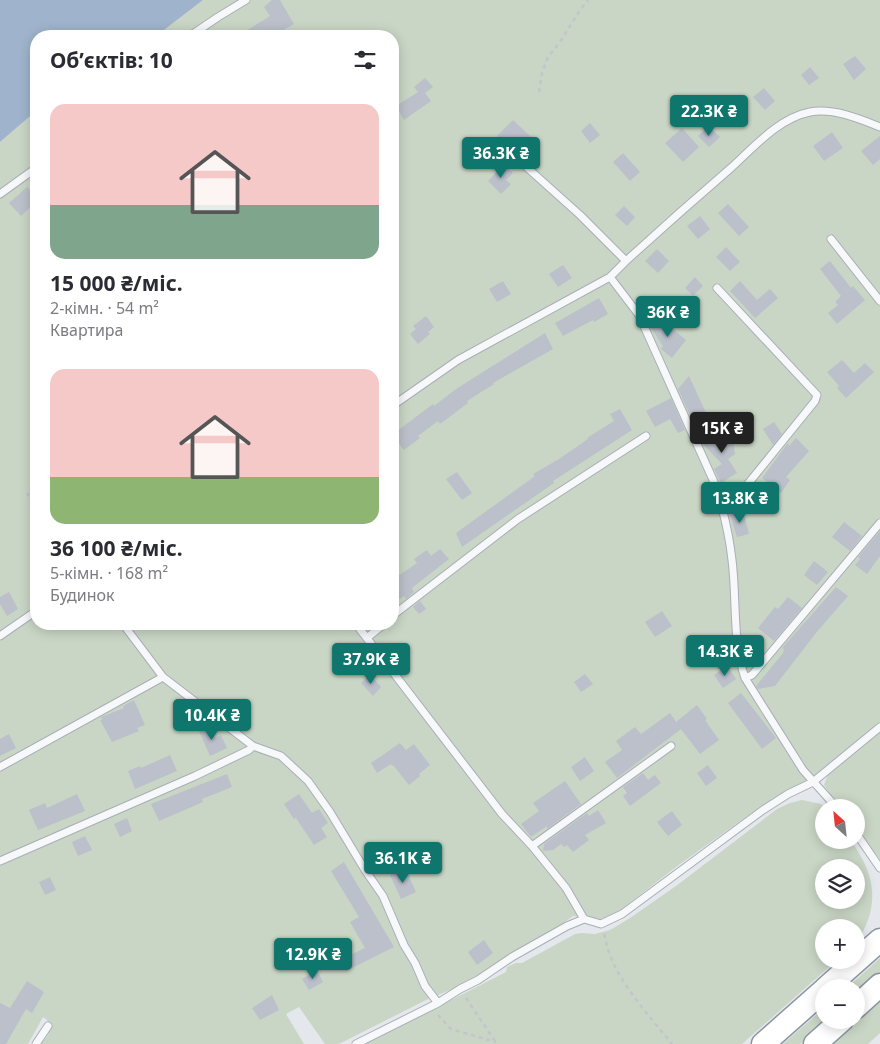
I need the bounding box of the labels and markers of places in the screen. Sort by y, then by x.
pin: 22.3K ₴ [663,94,755,137]
pin: 36.3K ₴ [455,136,547,179]
pin: 36K ₴ [633,296,703,338]
pin: 15K ₴ [687,412,757,454]
pin: 13.8K ₴ [694,482,786,524]
pin: 14.3K ₴ [679,634,771,677]
pin: 37.9K ₴ [325,642,417,685]
pin: 10.4K ₴ [166,698,258,741]
pin: 36.1K ₴ [357,842,449,884]
pin: 12.9K ₴ [267,938,359,980]

